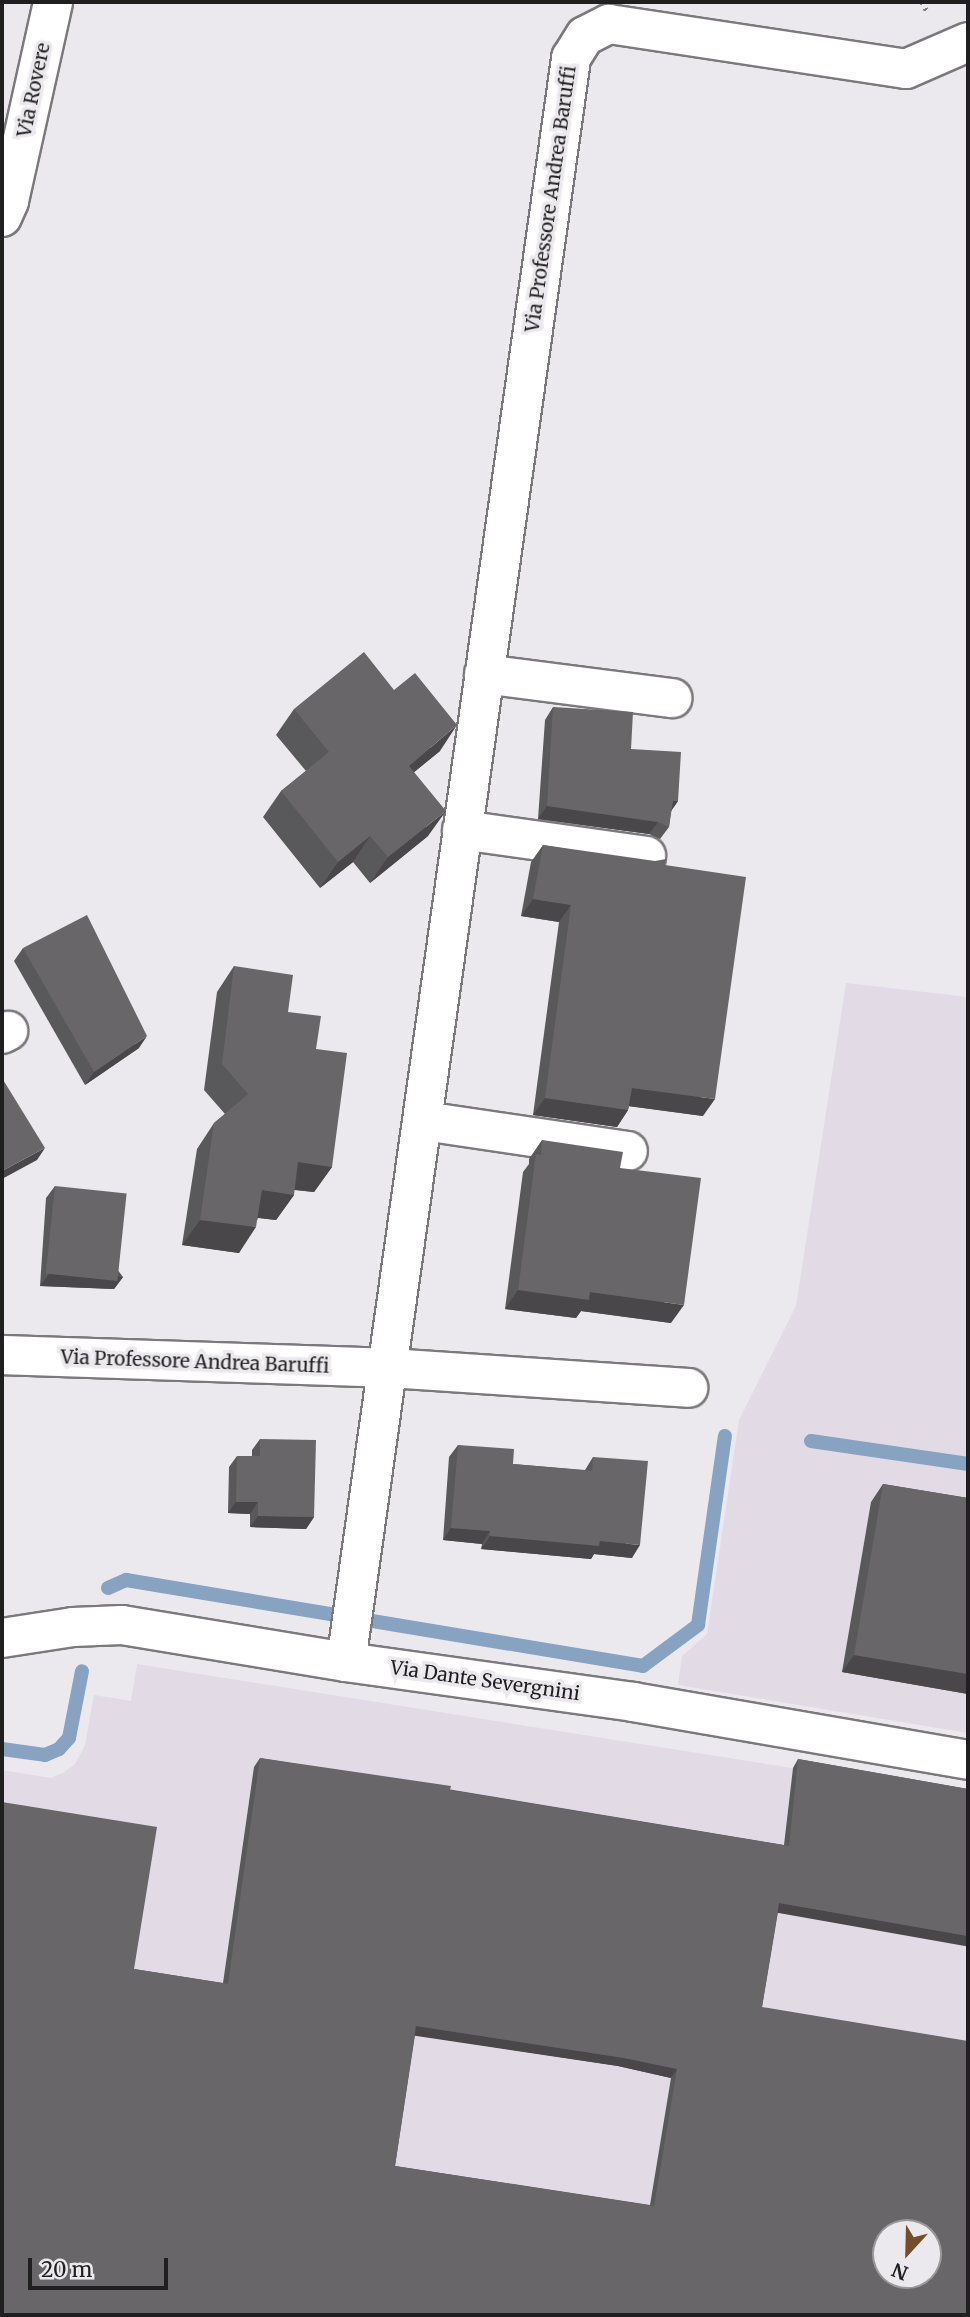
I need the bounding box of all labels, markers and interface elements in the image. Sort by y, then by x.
street label: Via Rovere [13,41,55,139]
street label: Via Professore Andrea Baruffi [521,64,581,334]
street label: Via Professore Andrea Baruffi [60,1346,330,1378]
street label: Via Dante Severgnini [389,1656,581,1706]
north arrow [872,2219,942,2289]
scale bar [32,2244,172,2288]
text: 20 m [41,2256,92,2283]
text: N [888,2258,911,2286]

